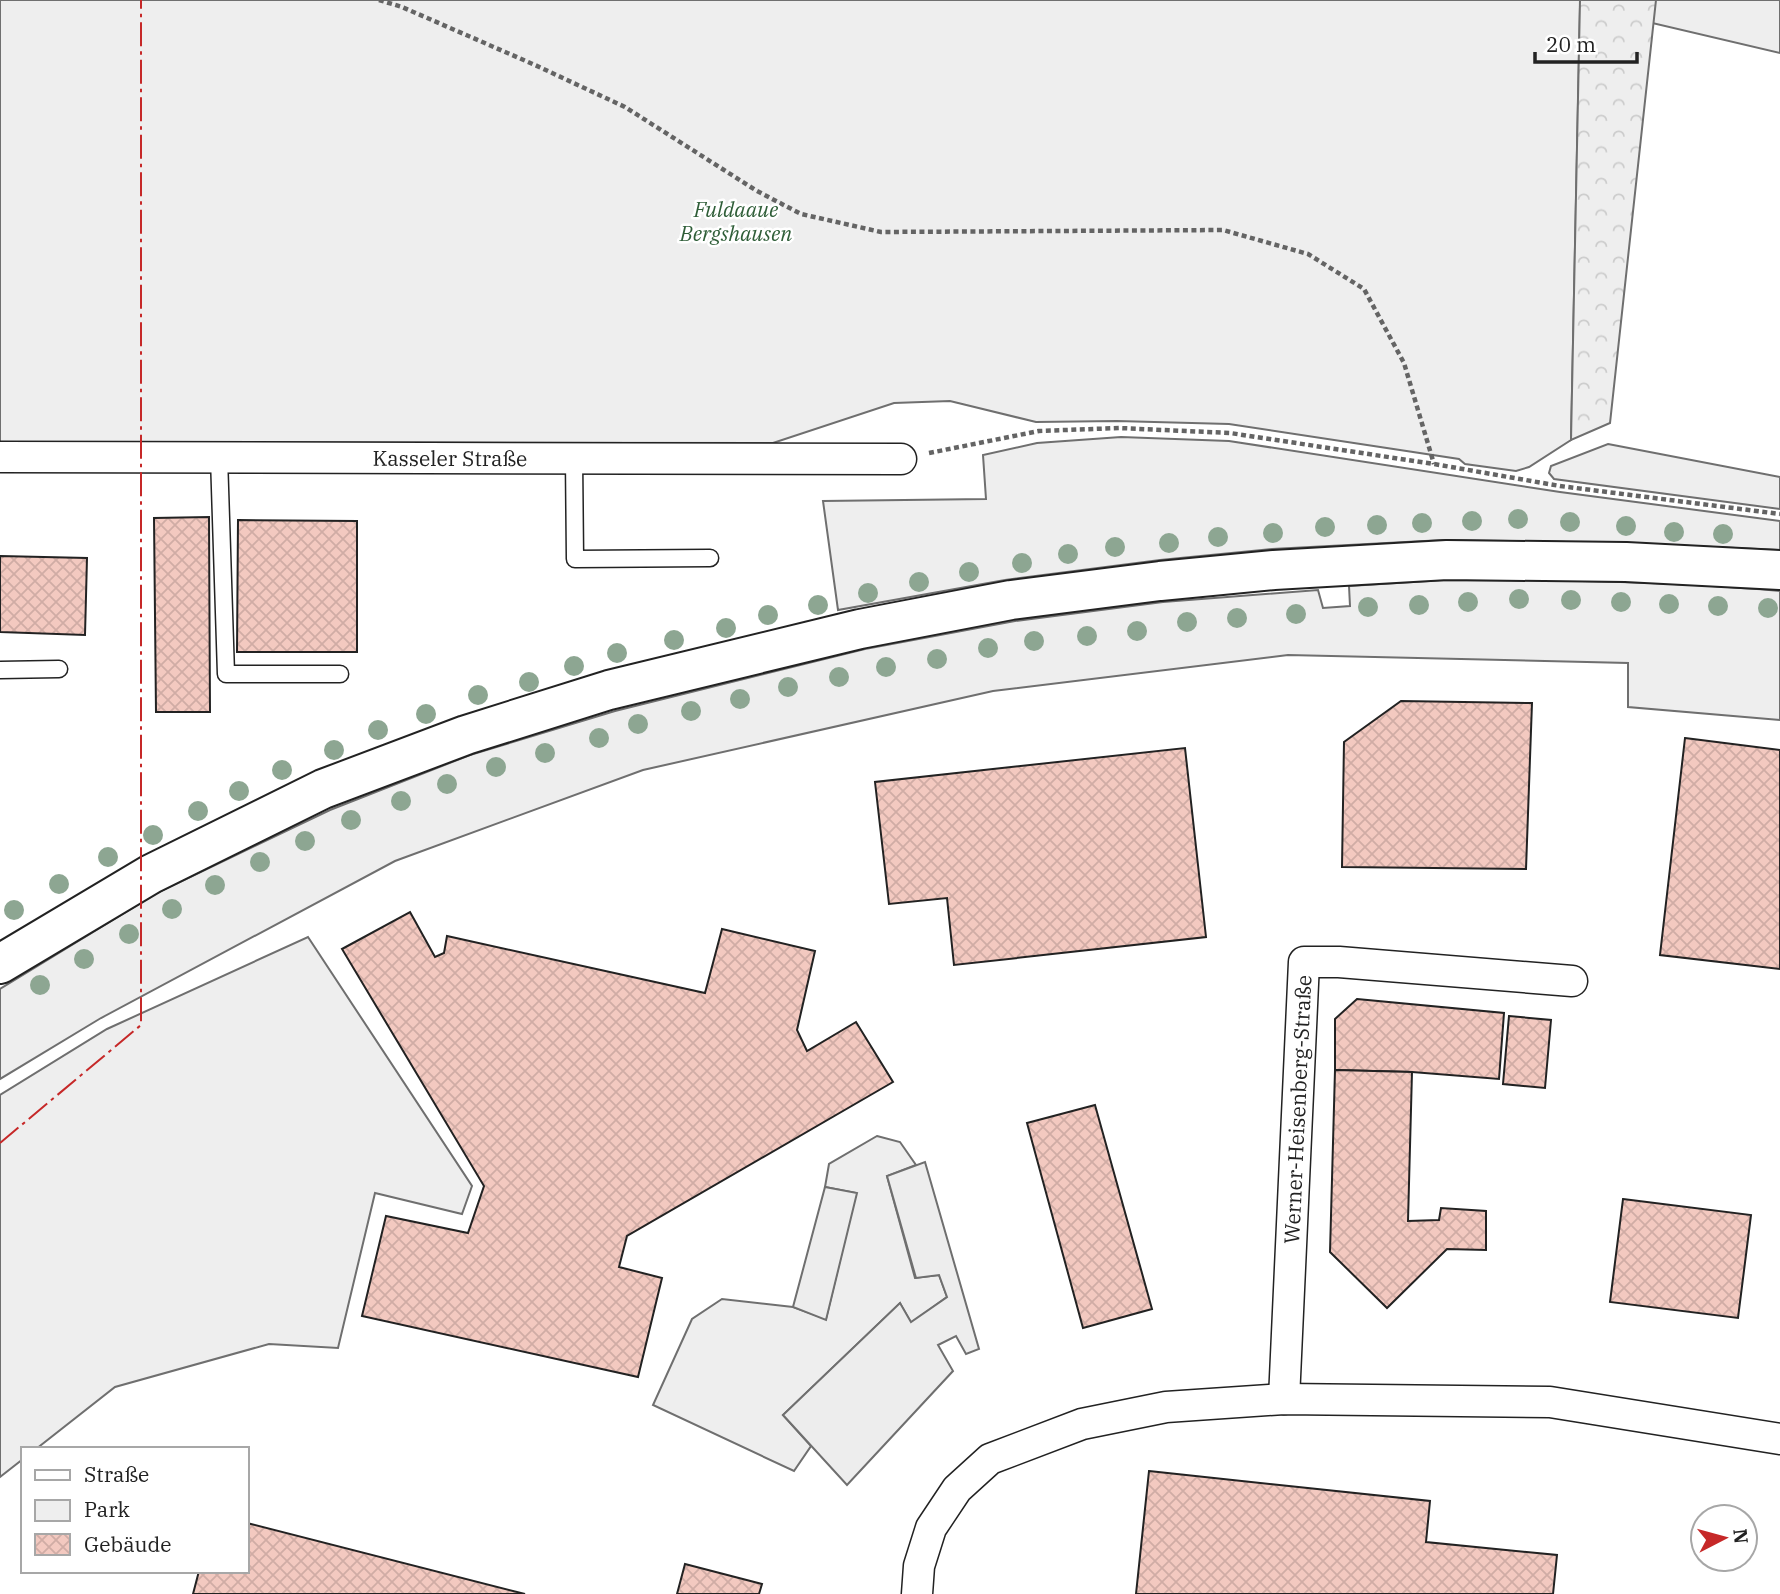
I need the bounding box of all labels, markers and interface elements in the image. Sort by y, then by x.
scale bar [1535,21,1636,65]
text: 20 m [1546,30,1596,58]
park label: Fuldaaue Bergshausen [679,195,792,247]
street label: Kasseler Straße [373,444,527,472]
street label: Werner-Heisenberg-Straße [1277,974,1317,1244]
legend [21,1447,248,1573]
text: Straße [84,1460,149,1488]
text: Park [84,1495,131,1523]
north arrow [1689,1503,1759,1573]
text: N [1728,1527,1754,1545]
text: Gebäude [84,1530,172,1558]

